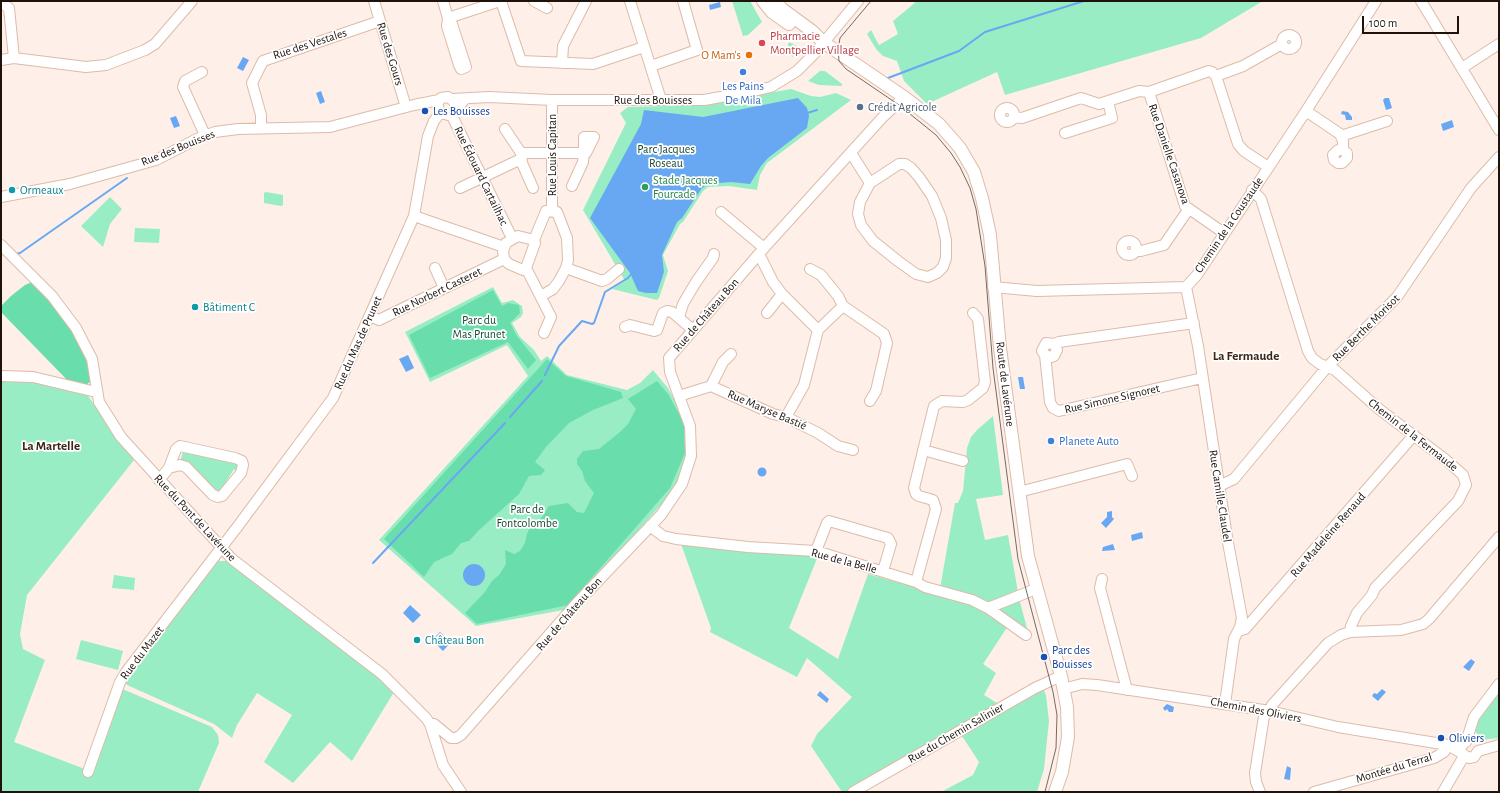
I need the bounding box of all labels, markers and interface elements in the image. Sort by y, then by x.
scale bar [1364,8,1461,34]
text: 100 m [1369,17,1397,29]
street label: Rue des Gours [374,21,406,87]
street label: Rue des Vestales [271,25,349,63]
place label: Pharmacie Montpellier Village [770,29,859,57]
marker: Pharmacie Montpellier Village [757,38,767,48]
place label: O Mam's [701,48,741,62]
marker: O Mam's [744,50,754,60]
marker: Les Pains De Mila [738,67,748,77]
place label: Les Pains De Mila [722,79,764,107]
street label: Rue des Bouisses [614,93,692,107]
place label: Crédit Agricole [868,100,937,114]
marker: Crédit Agricole [855,102,865,112]
street label: Rue Danielle Casanova [1145,102,1193,206]
place label: Les Bouisses [433,104,490,118]
marker: Les Bouisses [420,106,430,116]
street label: Rue Louis Capitan [545,114,559,196]
street label: Rue Édouard Cartailhac [451,124,511,228]
street label: Rue des Bouisses [139,127,217,169]
park label: Parc Jacques Roseau [637,142,695,170]
place label: Stade Jacques Fourcade [653,173,718,201]
street label: Chemin de la Coustaude [1192,174,1266,276]
marker: Stade Jacques Fourcade [640,182,650,192]
place label: Ormeaux [20,183,64,197]
marker: Ormeaux [7,185,17,195]
street label: Rue Norbert Casteret [390,264,484,320]
street label: Rue de Château Bon [670,275,742,355]
street label: Rue Berthe Morisot [1329,291,1403,365]
street label: Rue du Mas de Prunet [331,294,385,392]
place label: Bâtiment C [203,300,255,314]
marker: Bâtiment C [190,302,200,312]
park label: Parc du Mas Prunet [453,313,505,341]
street label: Route de Lavérune [993,341,1017,427]
district label: La Fermaude [1213,348,1279,364]
street label: Rue Simone Signoret [1063,381,1161,417]
street label: Rue Maryse Bastié [725,387,809,433]
street label: Chemin de la Fermaude [1365,395,1461,475]
place label: Planete Auto [1059,434,1119,448]
marker: Planete Auto [1046,436,1056,446]
district label: La Martelle [22,438,80,454]
street label: Rue Camille Claudel [1206,449,1234,543]
street label: Rue du Pont de Lavérune [151,471,239,565]
street label: Rue Madeleine Renaud [1287,490,1369,580]
park label: Parc de Fontcolombe [497,502,557,530]
street label: Rue de la Belle [810,545,878,577]
street label: Rue de Château Bon [533,574,605,654]
street label: Rue du Mazet [117,623,167,683]
place label: Château Bon [425,633,484,647]
marker: Château Bon [412,635,422,645]
place label: Parc des Bouisses [1052,643,1092,671]
marker: Parc des Bouisses [1039,652,1049,662]
street label: Chemin des Oliviers [1209,694,1303,726]
street label: Rue du Chemin Salinier [905,700,1007,766]
place label: Oliviers [1449,731,1484,745]
marker: Oliviers [1436,733,1446,743]
street label: Montée du Terral [1354,750,1434,786]

